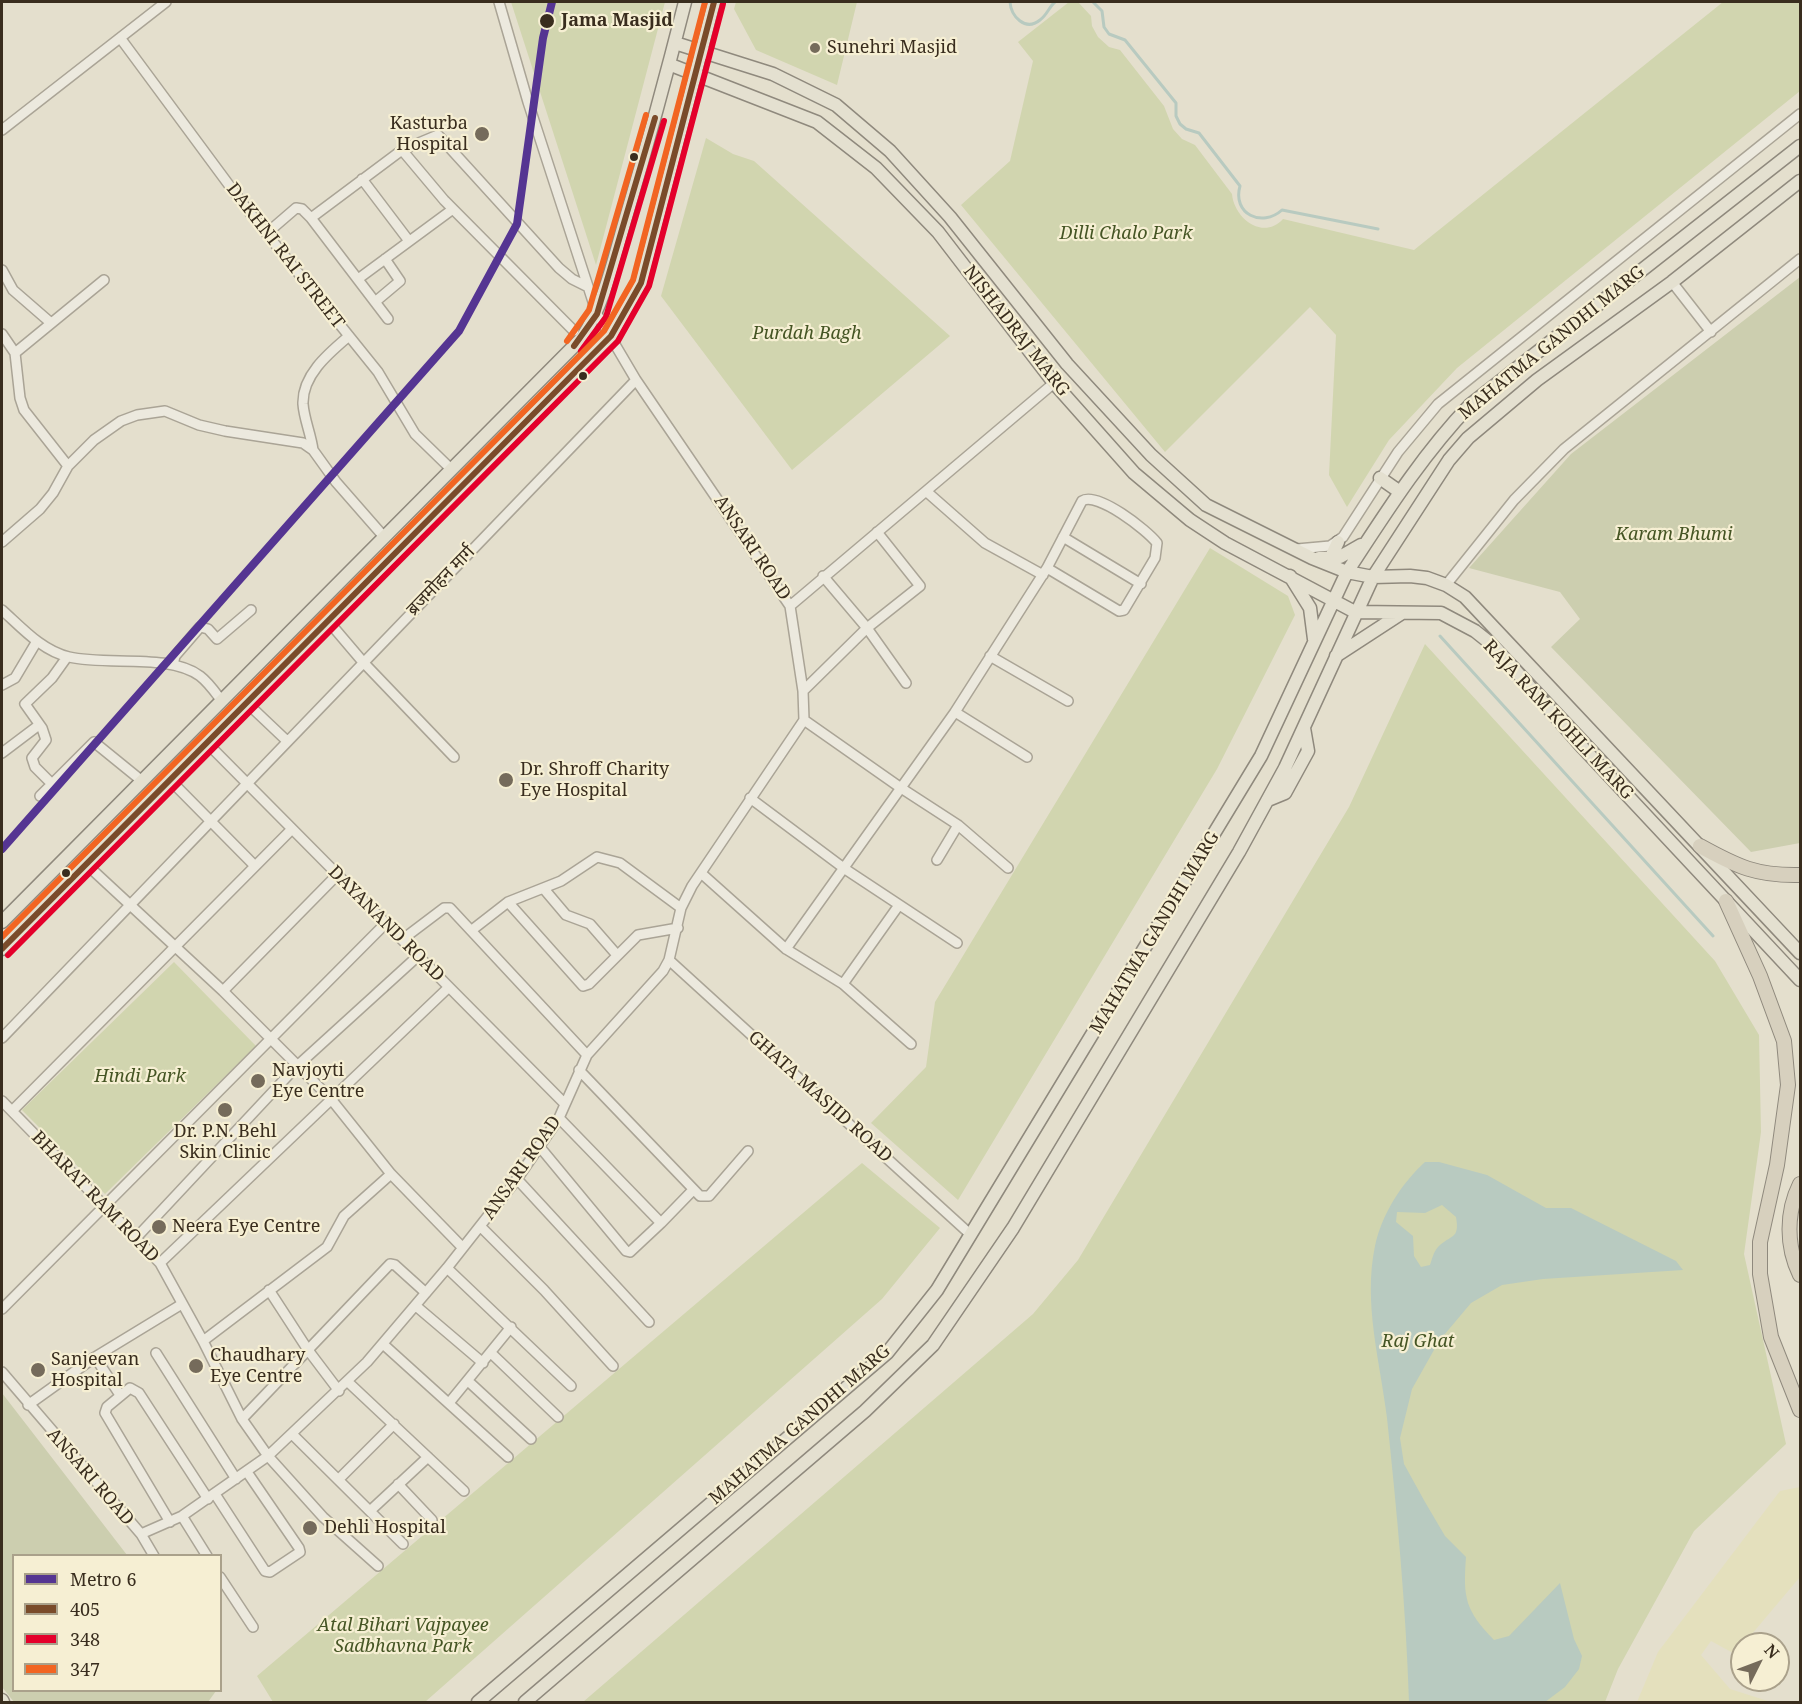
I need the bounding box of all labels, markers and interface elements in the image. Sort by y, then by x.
place label: Jama Masjid [561,10,673,32]
marker: Jama Masjid [538,12,556,30]
place label: Sunehri Masjid [827,37,957,59]
marker: Sunehri Masjid [808,41,822,55]
place label: Kasturba Hospital [390,113,468,156]
marker: Kasturba Hospital [473,125,491,143]
unlabelled marker [628,151,640,163]
street label: DAKHNI RAI STREET [221,179,349,333]
park label: Dilli Chalo Park [1060,223,1192,245]
street label: NISHADRAJ MARG [958,261,1074,401]
street label: MAHATMA GANDHI MARG [1455,261,1649,425]
park label: Purdah Bagh [752,323,862,345]
unlabelled marker [577,370,589,382]
street label: ANSARI ROAD [709,491,795,605]
park label: Karam Bhumi [1615,524,1733,546]
street label: ब्रजमोहन मार्ग [402,542,480,620]
street label: RAJA RAM KOHLI MARG [1478,636,1638,804]
place label: Dr. Shroff Charity Eye Hospital [520,759,669,802]
marker: Dr. Shroff Charity Eye Hospital [497,771,515,789]
street label: MAHATMA GANDHI MARG [1086,828,1224,1038]
street label: DAYANAND ROAD [324,862,448,986]
unlabelled marker [60,867,72,879]
street label: GHATA MASJID ROAD [743,1027,897,1167]
place label: Navjoyti Eye Centre [272,1060,364,1102]
park label: Hindi Park [94,1066,186,1088]
marker: Navjoyti Eye Centre [249,1072,267,1090]
marker: Dr. P.N. Behl Skin Clinic [216,1101,234,1119]
street label: ANSARI ROAD [478,1112,566,1224]
place label: Dr. P.N. Behl Skin Clinic [174,1121,276,1164]
street label: BHARAT RAM ROAD [27,1127,163,1267]
place label: Neera Eye Centre [172,1216,320,1238]
marker: Neera Eye Centre [150,1218,168,1236]
park label: Raj Ghat [1382,1331,1454,1353]
street label: MAHATMA GANDHI MARG [705,1341,895,1509]
place label: Chaudhary Eye Centre [210,1345,305,1388]
place label: Sanjeevan Hospital [51,1349,139,1392]
marker: Chaudhary Eye Centre [187,1357,205,1375]
marker: Sanjeevan Hospital [29,1361,47,1379]
street label: ANSARI ROAD [42,1424,138,1530]
place label: Dehli Hospital [324,1517,446,1539]
marker: Dehli Hospital [301,1519,319,1537]
legend [12,1554,222,1692]
text: Metro 6 [70,1567,136,1591]
text: 405 [70,1597,100,1621]
park label: Atal Bihari Vajpayee Sadbhavna Park [317,1615,489,1658]
text: 348 [70,1627,100,1651]
north arrow [1730,1632,1790,1692]
text: N [1759,1639,1784,1663]
text: 347 [70,1657,100,1681]

